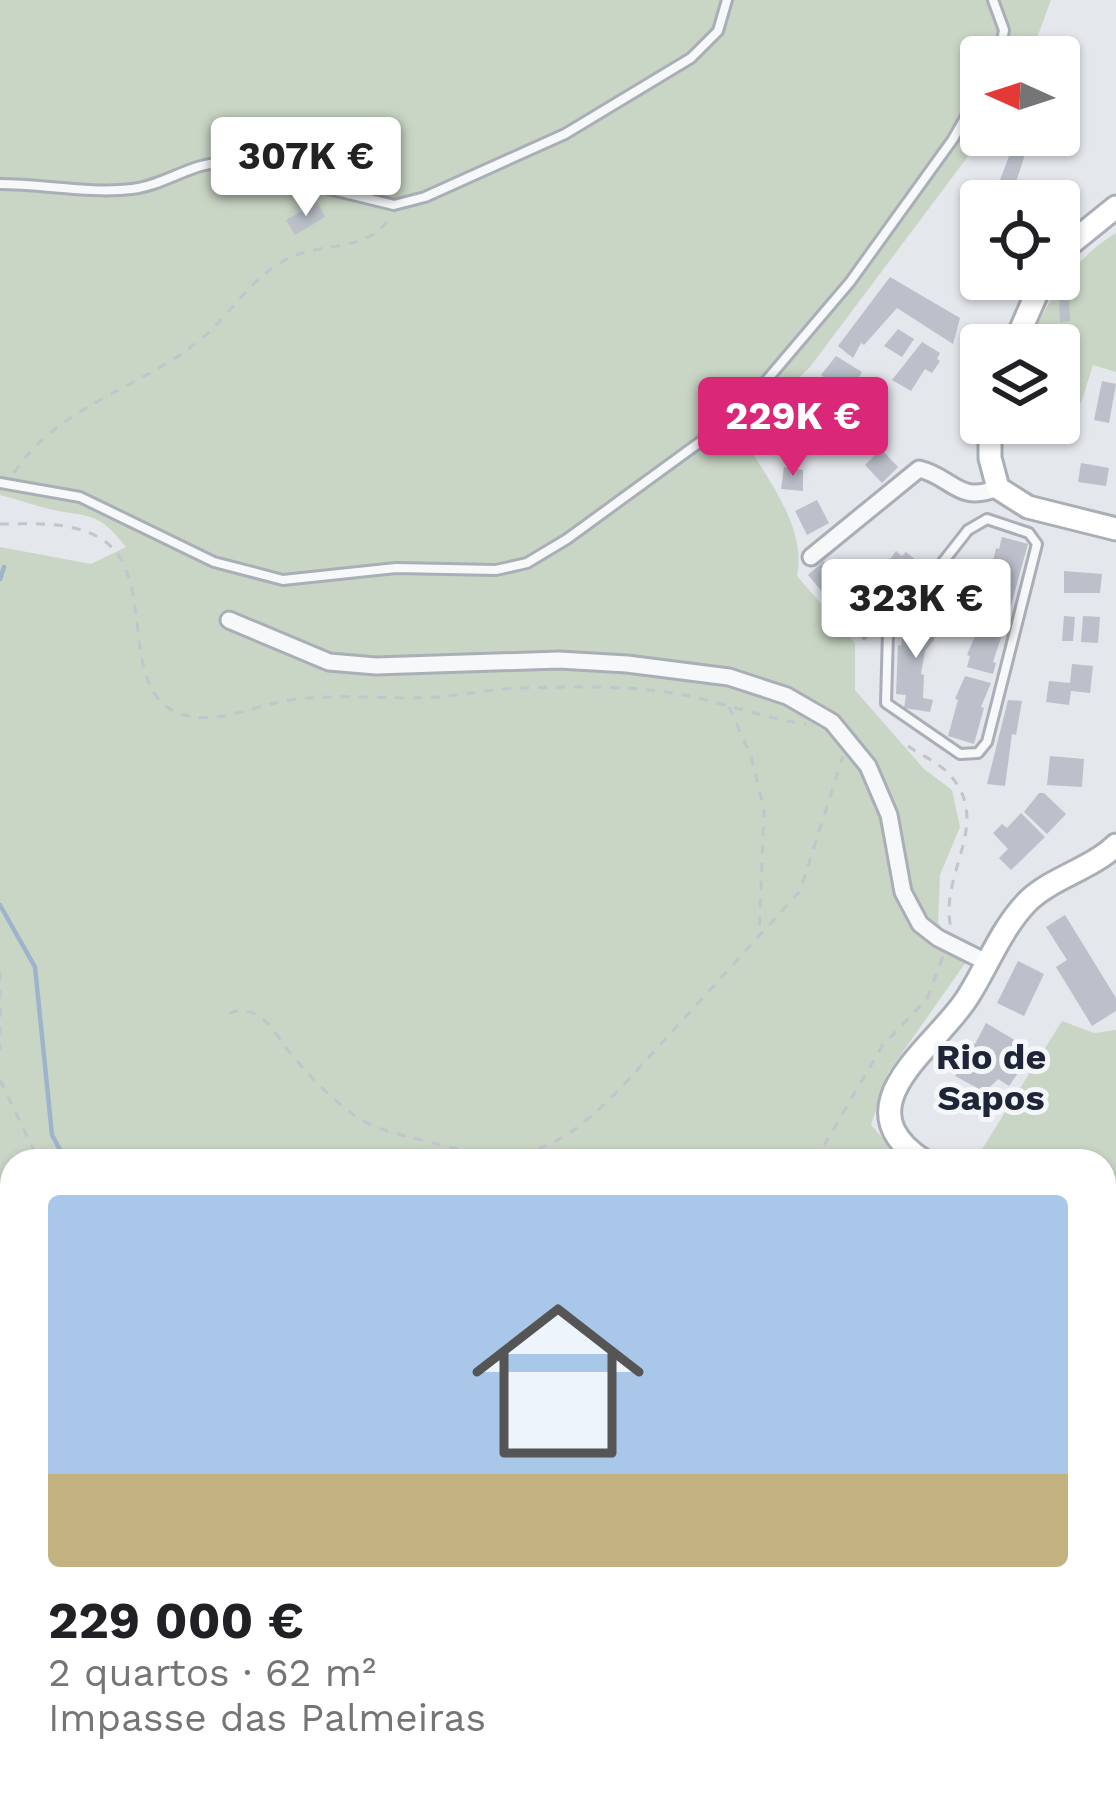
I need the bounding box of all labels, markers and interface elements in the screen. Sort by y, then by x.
north arrow [960,36,1080,156]
map controls [960,36,1080,444]
pin: 307K € [208,117,404,219]
text: 307K € [238,133,374,178]
button: locate [960,180,1080,300]
button: layers [960,324,1080,444]
pin: 229K € [695,377,891,479]
text: 229K € [725,393,861,438]
pin: 323K € [818,559,1014,661]
text: 323K € [849,575,983,620]
district label: Rio de Sapos [936,1036,1046,1119]
icon: home [450,1273,666,1489]
text: 229 000 € [48,1591,304,1650]
text: 2 quartos · 62 m² [48,1650,376,1695]
text: Impasse das Palmeiras [48,1695,486,1740]

